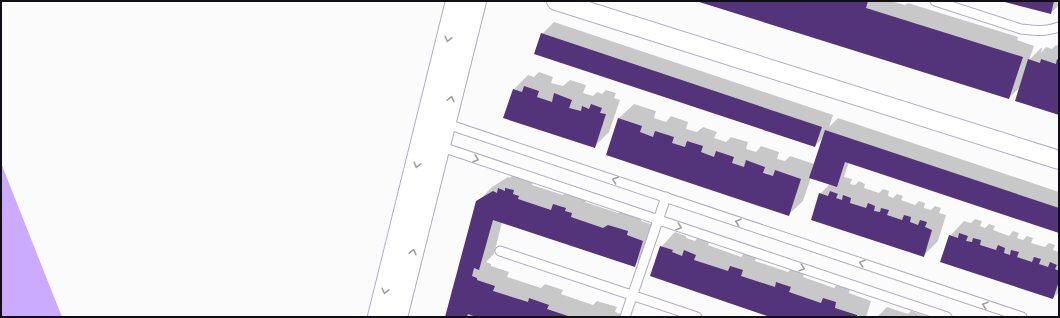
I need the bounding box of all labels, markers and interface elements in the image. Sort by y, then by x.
one-way arrow [444,35,453,42]
one-way arrow [446,95,454,102]
one-way arrow [472,154,479,162]
one-way arrow [413,162,421,168]
one-way arrow [612,177,619,185]
one-way arrow [735,218,742,227]
one-way arrow [675,222,682,231]
one-way arrow [408,249,416,255]
one-way arrow [858,259,865,268]
one-way arrow [798,263,805,272]
one-way arrow [381,287,390,294]
one-way arrow [982,301,989,309]

